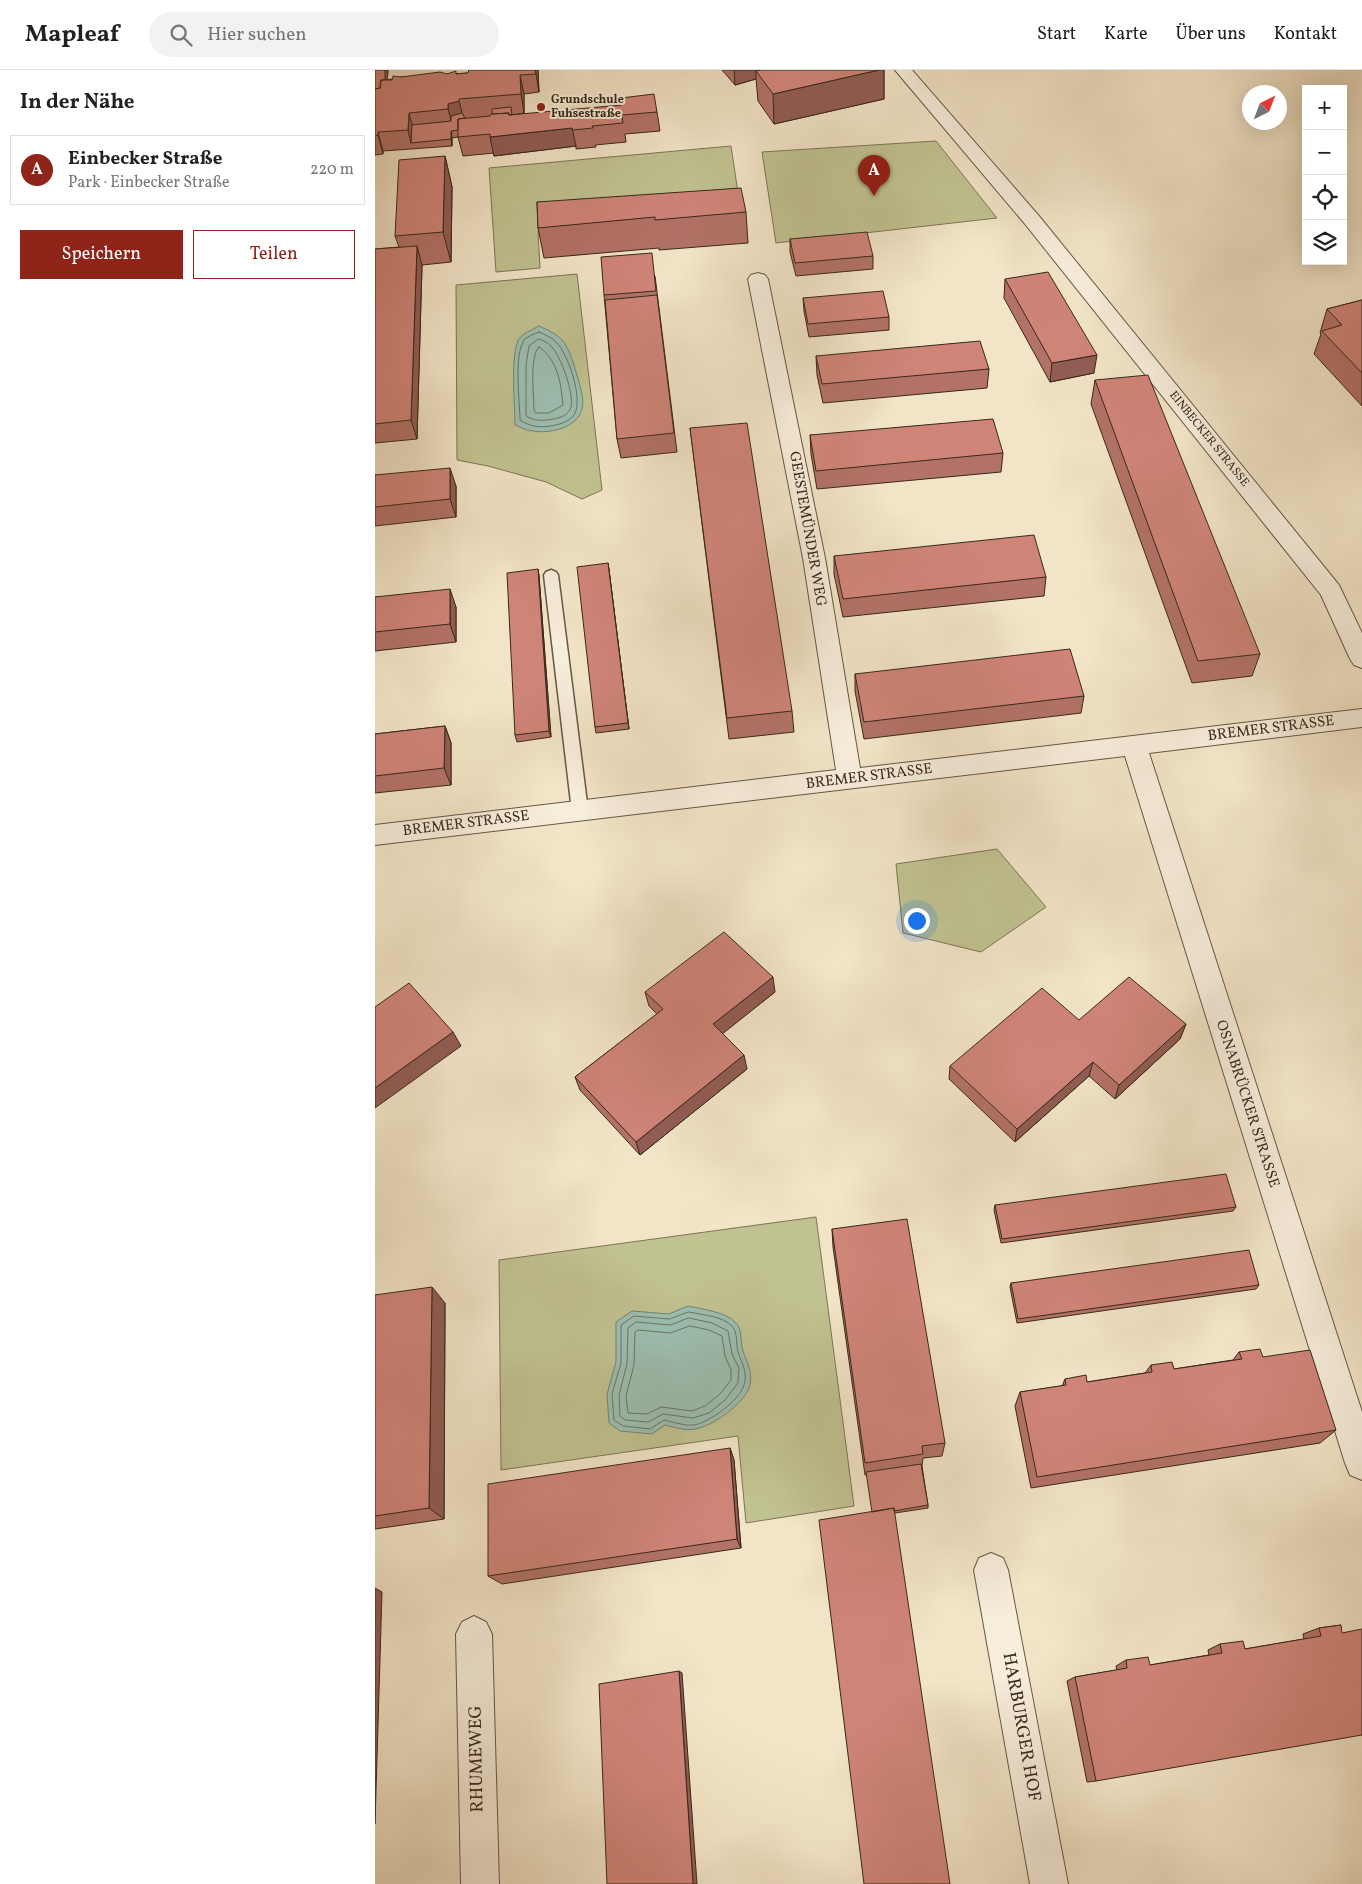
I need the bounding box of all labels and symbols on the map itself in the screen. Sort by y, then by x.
north arrow [1242,85,1287,130]
place label: Grundschule Fuhsestraße [551,92,624,122]
marker: Grundschule Fuhsestraße [535,101,547,113]
pin: A [858,155,890,196]
street label: EINBECKER STRASSE [1165,388,1253,490]
street label: GEESTEMÜNDER WEG [783,450,831,608]
street label: BREMER STRASSE [1207,711,1335,747]
street label: BREMER STRASSE [805,759,933,795]
street label: BREMER STRASSE [402,806,530,842]
your location [904,908,930,934]
street label: OSNABRÜCKER STRASSE [1210,1018,1284,1190]
street label: HARBURGER HOF [996,1651,1046,1803]
street label: RHUMEWEG [464,1705,490,1813]

